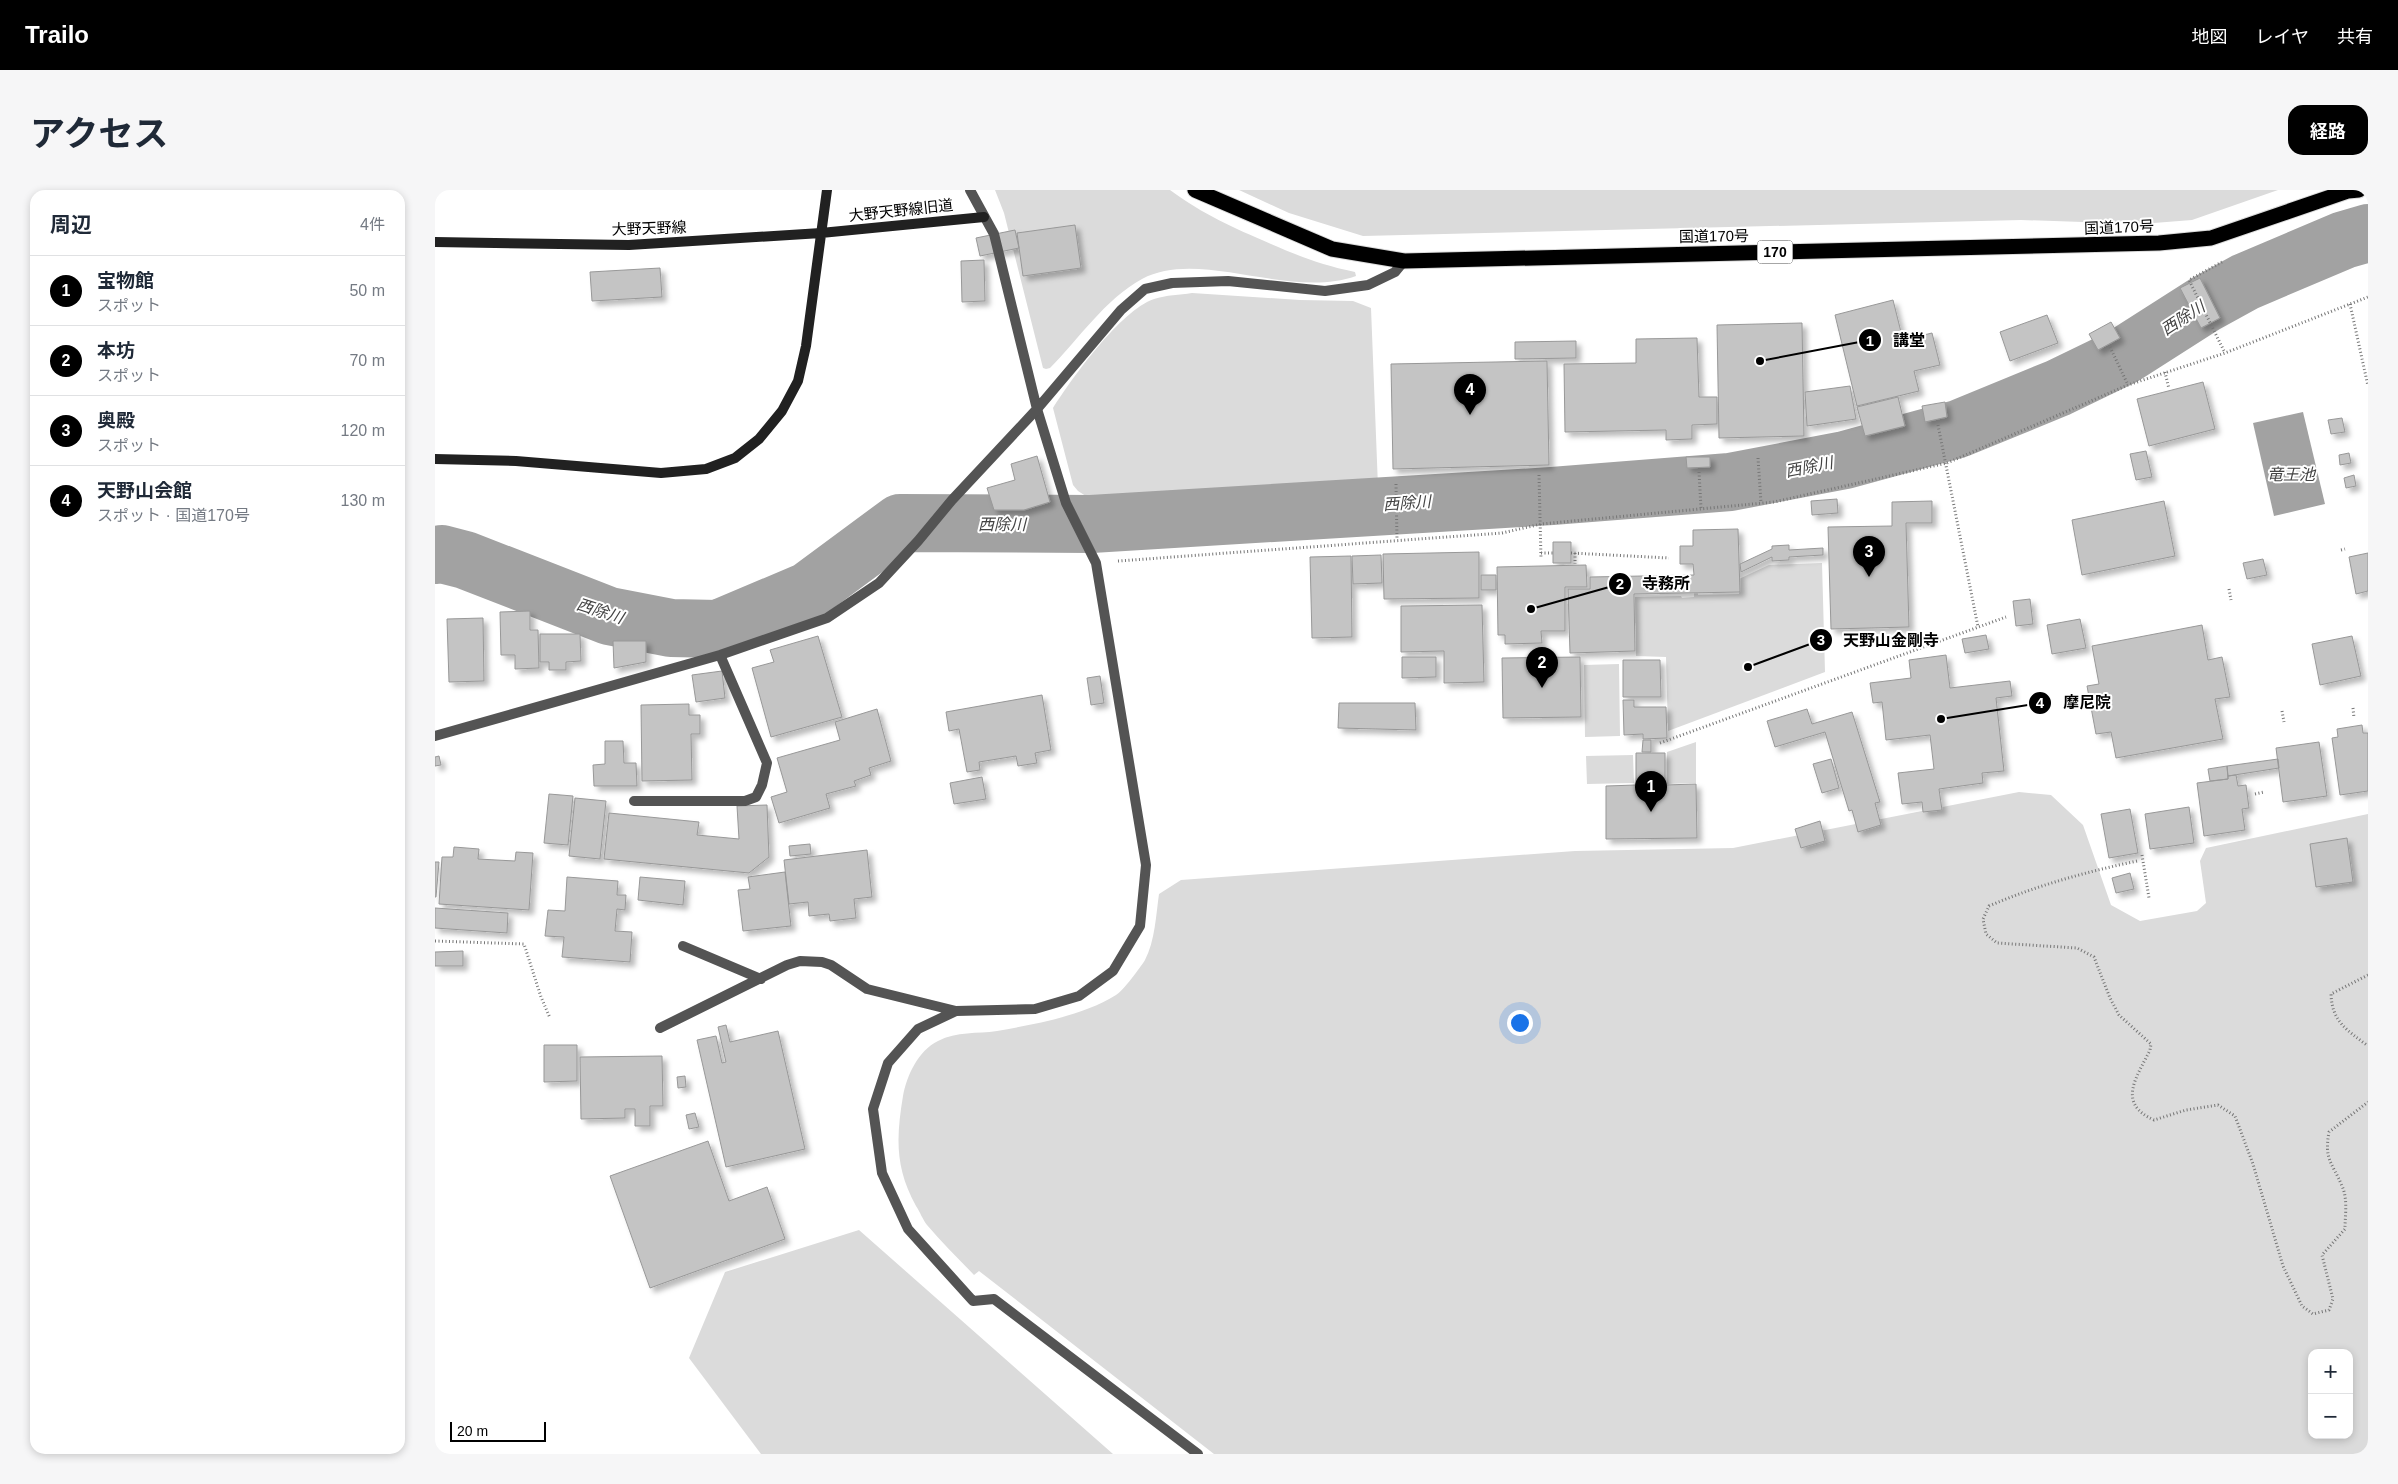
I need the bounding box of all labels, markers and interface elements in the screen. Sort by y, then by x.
text: Trailo [25,21,89,48]
text: 地図 [2192,27,2228,47]
text: レイヤ [2256,27,2309,47]
text: 共有 [2337,27,2373,47]
button: 経路 [2288,105,2368,155]
text: アクセス [30,114,168,153]
street label: 大野天野線旧道 [848,196,954,224]
text: 周辺 [50,213,92,236]
text: 4件 [360,216,385,233]
street label: 国道170号 [2084,217,2154,237]
street label: 大野天野線 [611,218,687,238]
street label: 国道170号 [1679,227,1749,245]
road number: 170 [1757,241,1793,264]
text: 宝物館 [97,270,154,291]
text: 1 [62,282,70,299]
text: 50 m [349,282,385,299]
text: スポット [97,297,161,314]
water label: 西除川 [2158,297,2209,338]
callout: 講堂 [1858,325,1935,356]
text: 1 [1866,332,1874,349]
text: 講堂 [1893,332,1925,349]
text: 本坊 [97,340,135,361]
text: 2 [62,352,70,369]
text: 70 m [349,352,385,369]
text: スポット [97,367,161,384]
pin: 4 [1454,374,1486,415]
text: 奥殿 [97,410,135,431]
text: 3 [62,422,70,439]
text: 120 m [341,422,385,439]
text: スポット [97,437,161,454]
water label: 西除川 [1784,454,1836,480]
water label: 竜王池 [2267,466,2317,483]
text: 天野山会館 [97,480,192,501]
text: 4 [62,492,70,509]
text: 130 m [341,492,385,509]
water label: 西除川 [1382,493,1434,513]
text: スポット · 国道170号 [97,507,250,524]
water label: 西除川 [978,516,1028,533]
pin: 3 [1853,536,1885,577]
callout: 寺務所 [1607,568,1700,599]
text: 2 [1616,575,1624,592]
text: 寺務所 [1642,575,1690,592]
water label: 西除川 [575,595,627,627]
callout: 天野山金剛寺 [1808,625,1949,656]
text: 3 [1817,631,1825,648]
text: 天野山金剛寺 [1843,632,1939,649]
pin: 2 [1526,647,1558,688]
callout: 摩尼院 [2028,687,2121,718]
text: 4 [2036,694,2045,711]
text: 摩尼院 [2063,694,2111,711]
pin: 1 [1635,771,1667,812]
your location [1507,1010,1533,1036]
map controls [2308,1349,2353,1439]
button: + [2308,1349,2353,1394]
button: − [2308,1394,2353,1439]
scale bar [450,1419,546,1442]
text: 20 m [457,1423,488,1439]

